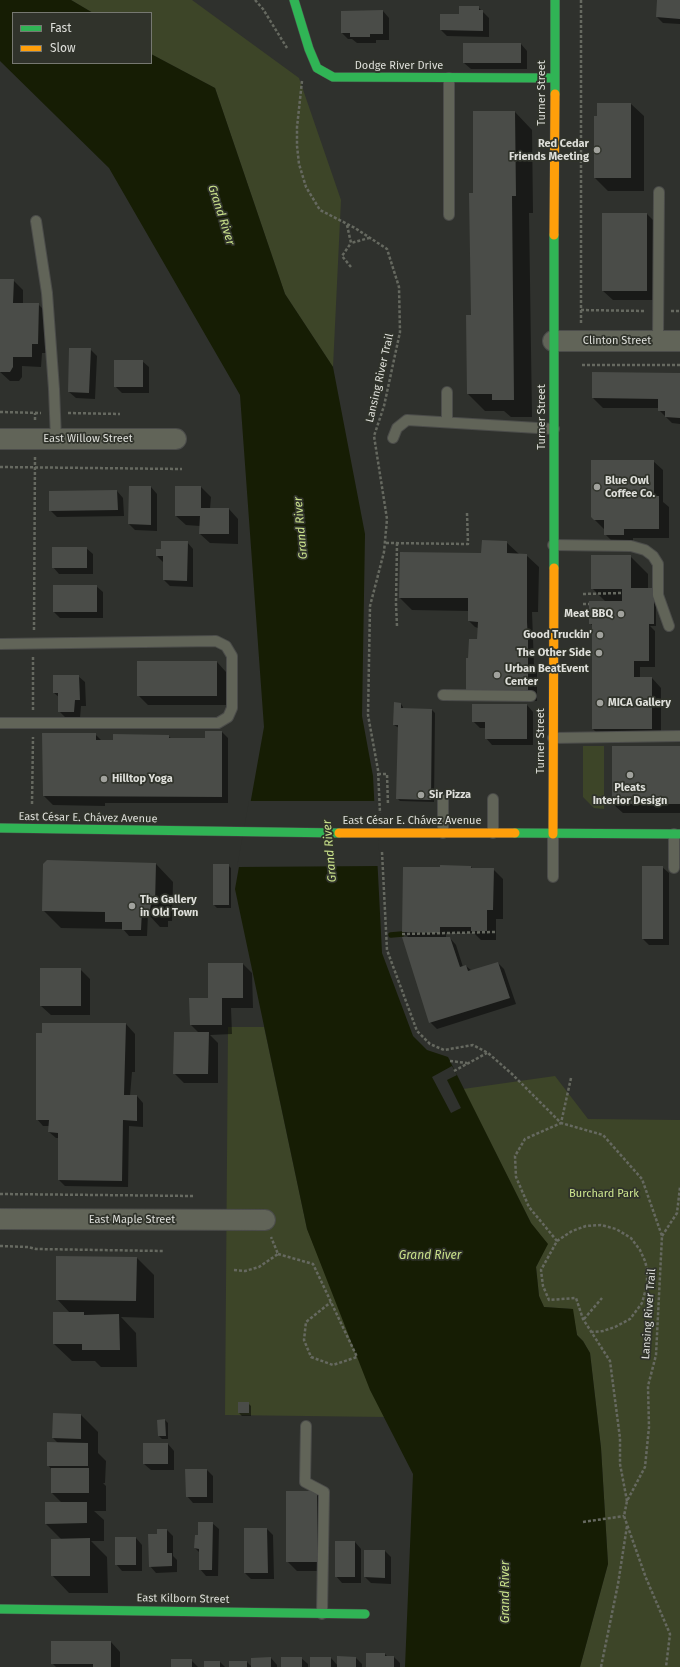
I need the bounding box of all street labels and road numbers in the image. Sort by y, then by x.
street label: Dodge River Drive [355,59,443,73]
street label: Turner Street [535,60,549,126]
street label: Lansing River Trail [363,332,397,424]
street label: Clinton Street [583,334,651,348]
street label: Turner Street [535,384,549,450]
street label: East Willow Street [43,432,133,446]
street label: Turner Street [534,708,548,774]
street label: East César E. Chávez Avenue [18,810,158,826]
street label: East César E. Chávez Avenue [342,814,482,828]
street label: East Maple Street [89,1213,175,1227]
street label: Lansing River Trail [639,1268,659,1360]
street label: East Kilborn Street [136,1592,230,1606]

